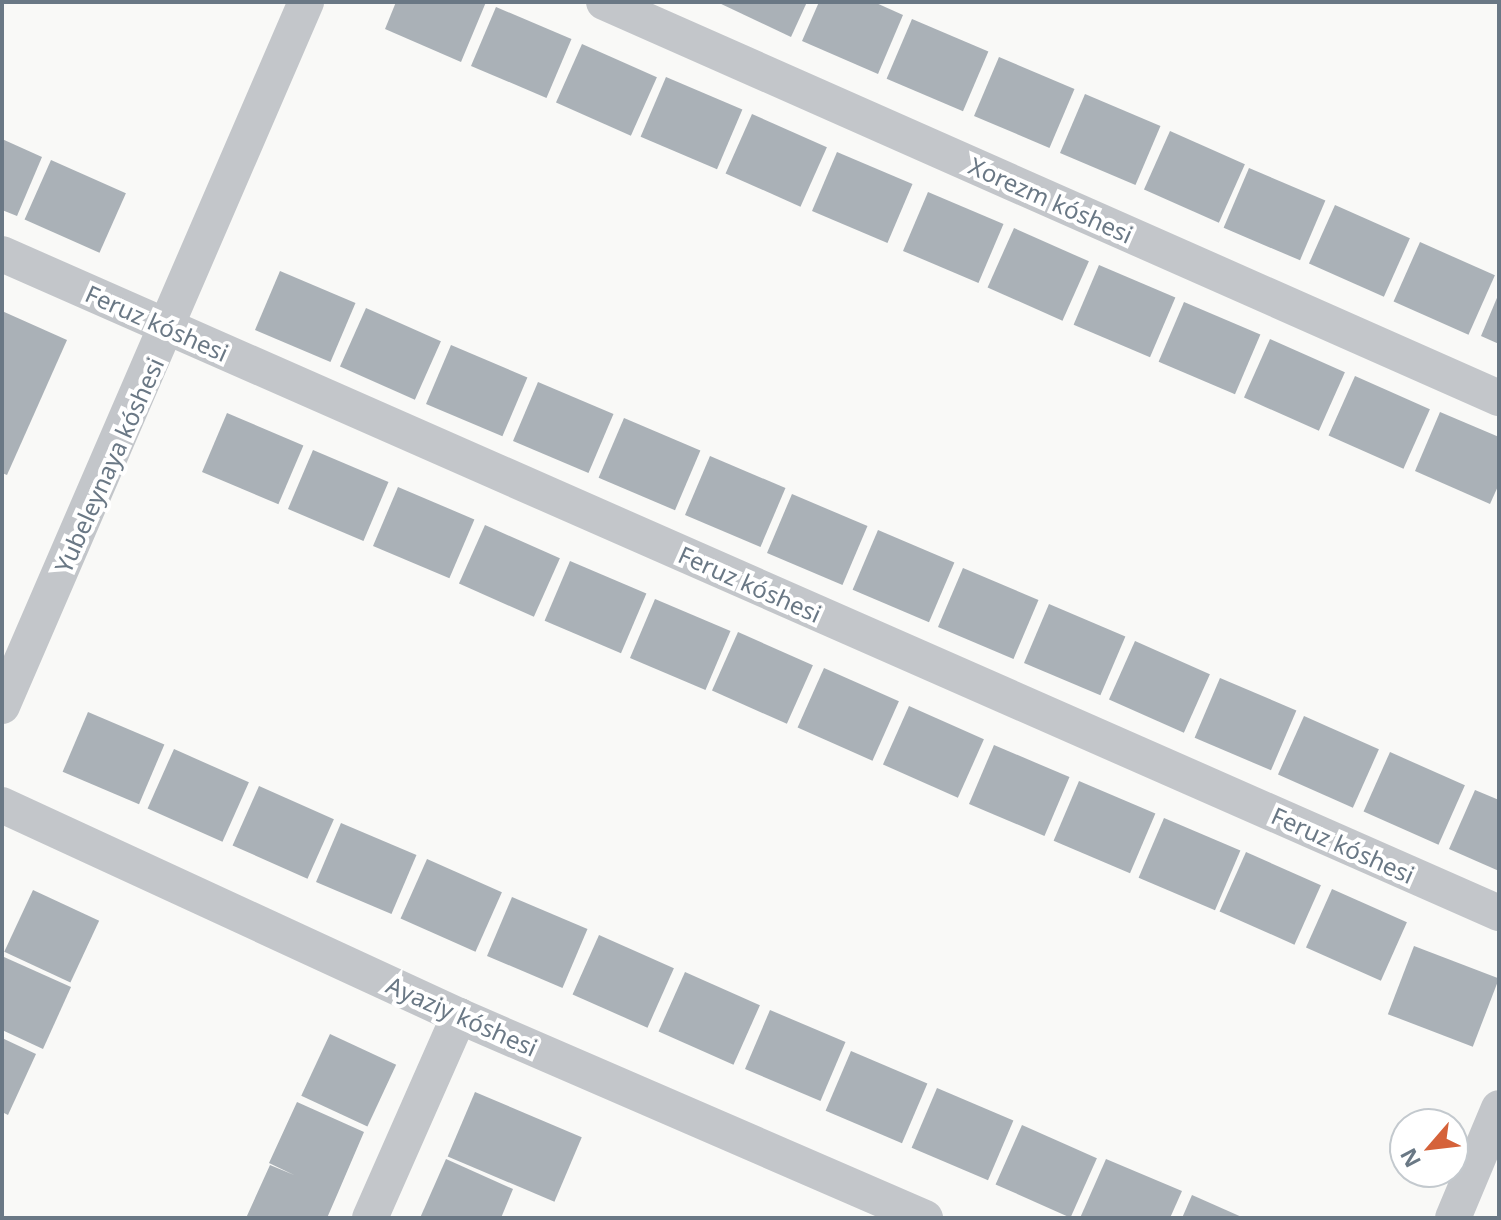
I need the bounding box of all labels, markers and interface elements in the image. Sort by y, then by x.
street label: Xorezm kóshesi [965,151,1137,249]
street label: Feruz kóshesi [81,279,233,367]
street label: Yubeleynaya kóshesi [49,353,169,577]
street label: Feruz kóshesi [674,540,826,628]
street label: Feruz kóshesi [1267,801,1419,889]
street label: Ayaziy kóshesi [382,970,542,1062]
north arrow [1389,1108,1469,1188]
text: N [1392,1143,1427,1173]

